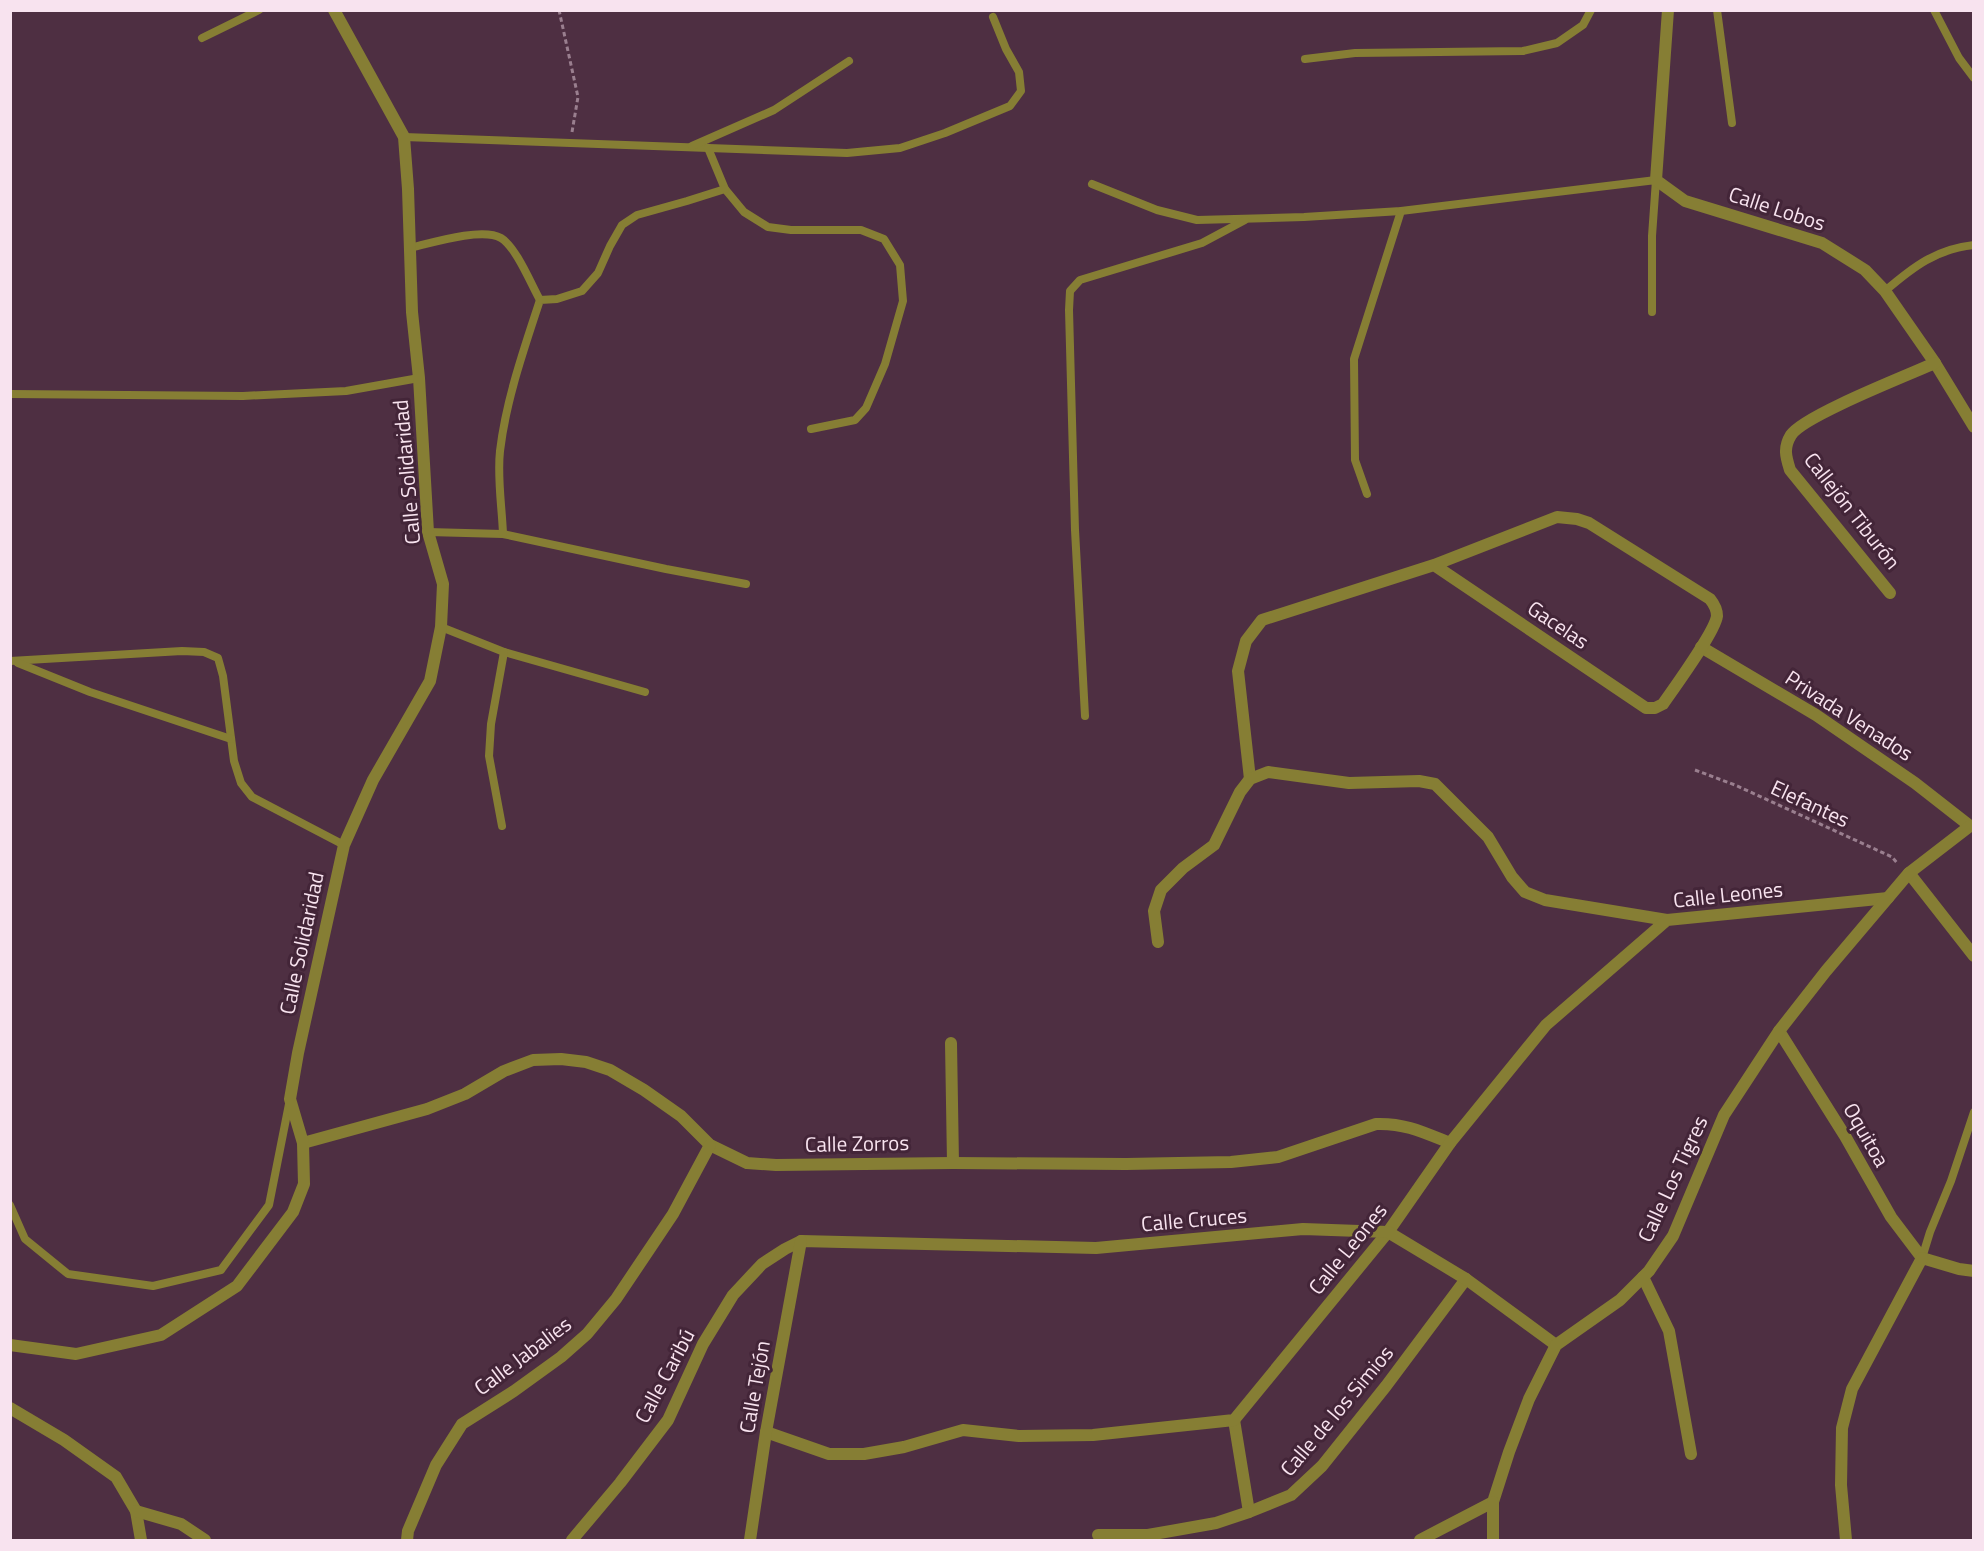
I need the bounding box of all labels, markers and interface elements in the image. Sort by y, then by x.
street label: Calle Lobos [1725,177,1830,239]
street label: Calle Solidaridad [384,398,428,546]
street label: Callejón Tiburón [1797,445,1909,576]
street label: Gacelas [1521,592,1596,657]
street label: Privada Venados [1779,662,1920,769]
street label: Elefantes [1766,771,1855,835]
street label: Calle Solidaridad [270,869,332,1017]
street label: Calle Leones [1671,872,1784,916]
street label: Oquitoa [1836,1096,1898,1173]
street label: Calle Los Tigres [1629,1110,1715,1247]
street label: Calle Zorros [805,1126,909,1160]
street label: Calle Leones [1300,1195,1394,1301]
street label: Calle Cruces [1140,1198,1248,1240]
street label: Calle Jabalies [467,1308,578,1403]
street label: Calle Caribú [626,1323,702,1428]
street label: Calle Tejón [730,1338,778,1436]
street label: Calle de los Simios [1272,1338,1401,1483]

